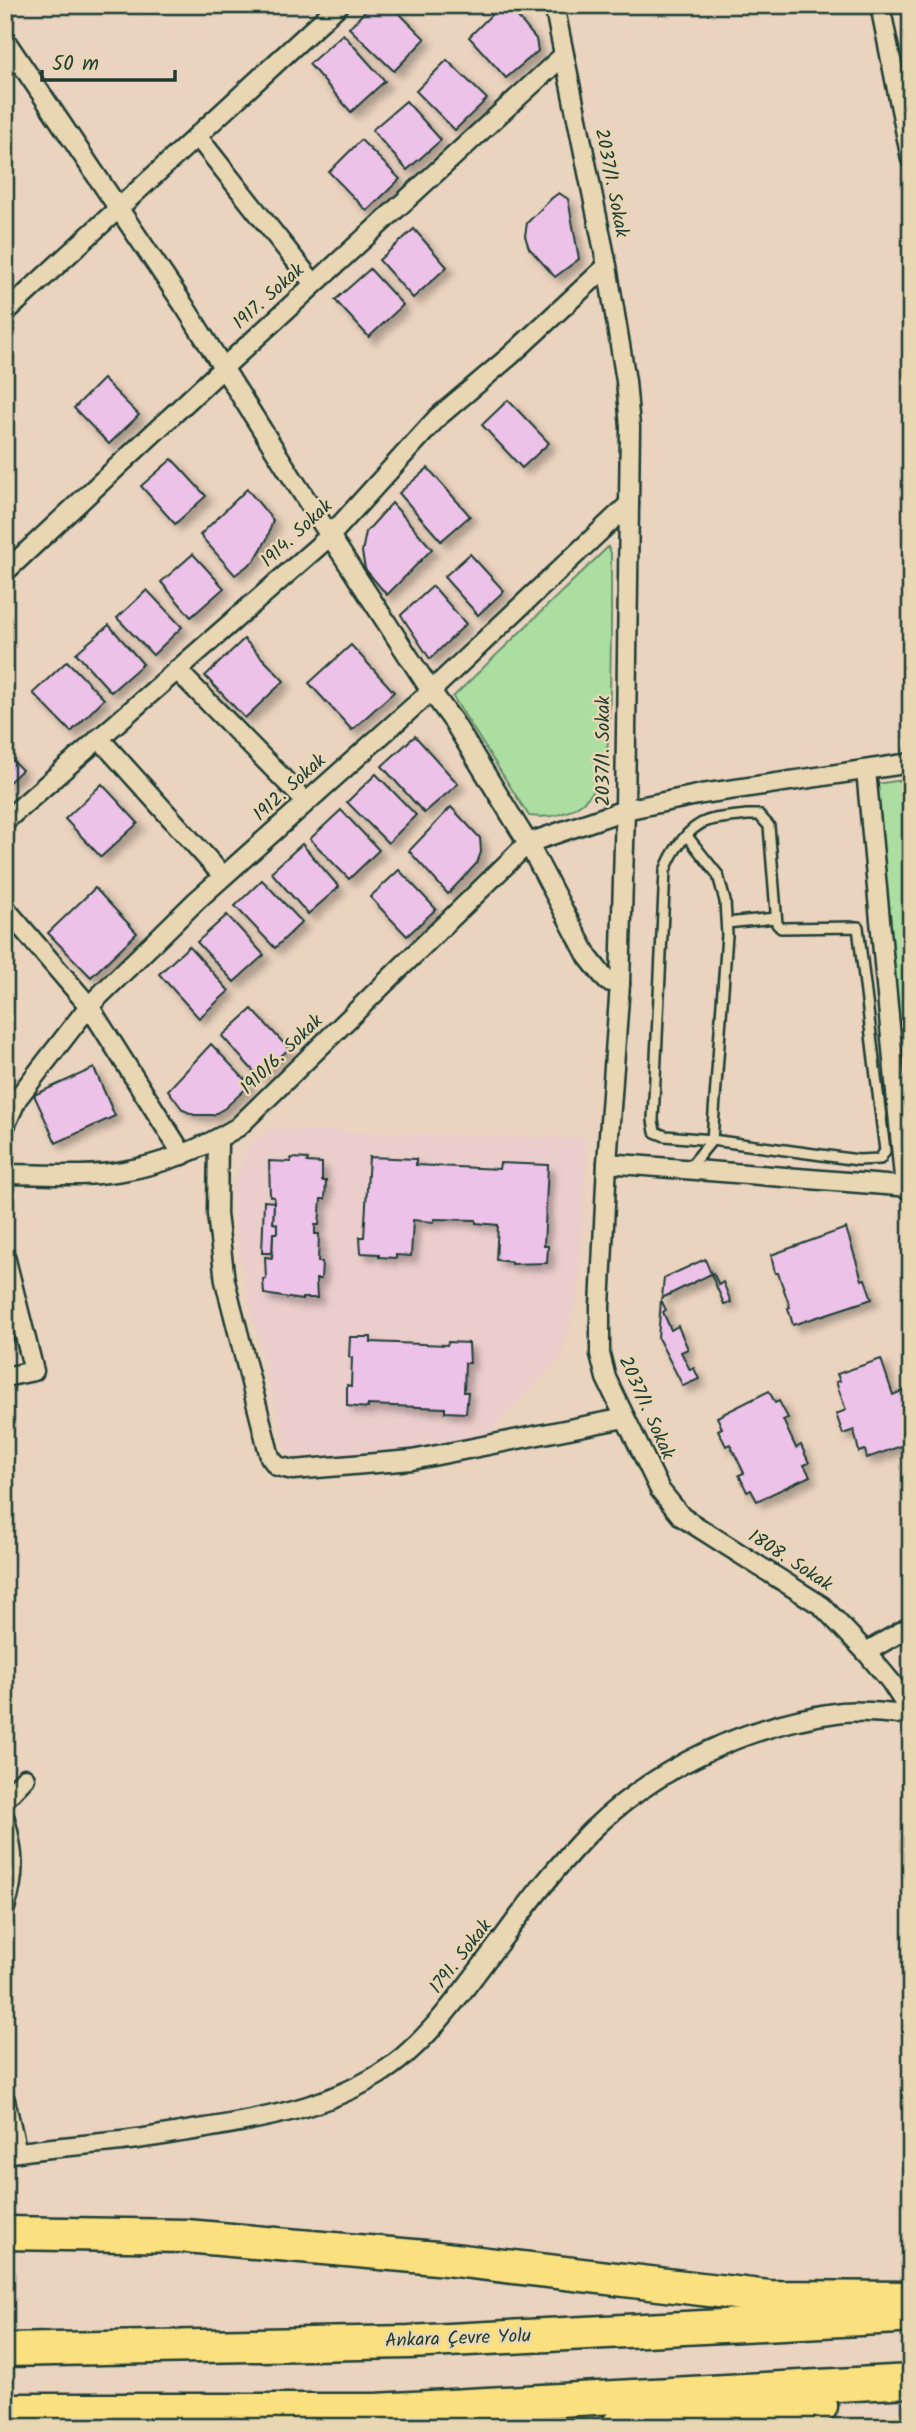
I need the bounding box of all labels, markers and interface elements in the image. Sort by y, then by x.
scale bar [42,38,175,82]
text: 50 m [52,48,99,81]
street label: 2037/1. Sokak [586,126,636,240]
street label: 1917. Sokak [226,257,312,337]
street label: 1914. Sokak [254,493,340,575]
street label: 2037/1. Sokak [589,696,619,806]
street label: 1912. Sokak [247,747,333,829]
street label: 1910/6. Sokak [234,1007,330,1102]
street label: 2037/1. Sokak [610,1351,682,1465]
street label: 1808. Sokak [742,1522,838,1600]
street label: 1791. Sokak [422,1913,500,2001]
street label: Ankara Çevre Yolu [384,2321,532,2357]

